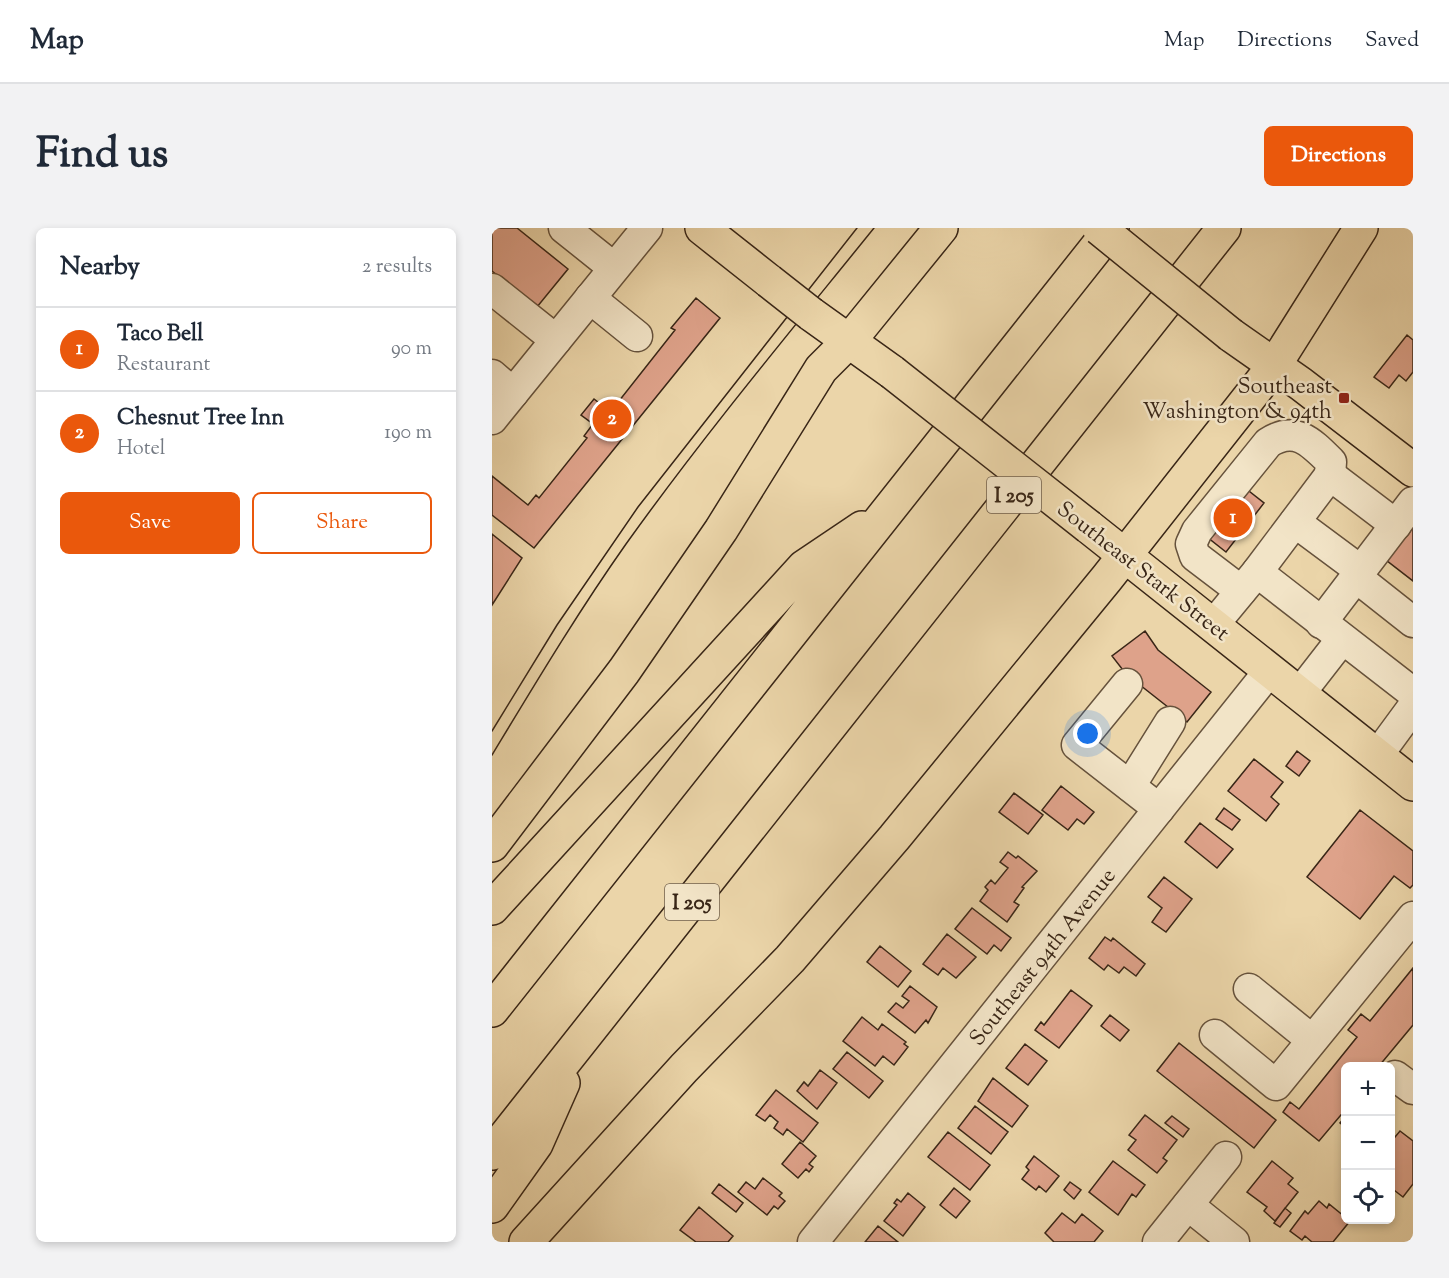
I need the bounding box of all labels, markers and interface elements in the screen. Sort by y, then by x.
text: Map [30,21,84,61]
text: Map [1164,26,1204,56]
text: Directions [1237,26,1332,56]
text: Saved [1365,26,1419,56]
text: Find us [36,126,168,186]
button: Directions [1264,126,1413,186]
text: Nearby [60,249,140,286]
text: 2 results [362,253,432,282]
text: Taco Bell [117,319,203,351]
text: 1 [76,335,83,364]
text: 90 m [391,335,432,364]
text: Restaurant [117,351,210,380]
place label: Southeast Washington & 94th [1143,372,1332,429]
marker: Southeast Washington & 94th [1337,391,1351,405]
pin: 2 [592,396,632,441]
text: Chesnut Tree Inn [117,403,284,435]
text: 2 [75,419,84,448]
text: 190 m [384,419,432,448]
text: Hotel [117,435,165,464]
road number: I 205 [987,477,1041,513]
button: Save [60,492,240,554]
button: Share [252,492,432,554]
street label: Southeast Stark Street [1049,495,1236,650]
pin: 1 [1214,496,1252,540]
your location [1073,719,1102,748]
street label: Southeast 94th Avenue [963,862,1125,1054]
road number: I 205 [665,884,719,920]
map controls [1341,1062,1395,1224]
button: + [1341,1062,1395,1116]
button: − [1341,1116,1395,1170]
button: locate [1341,1170,1395,1224]

